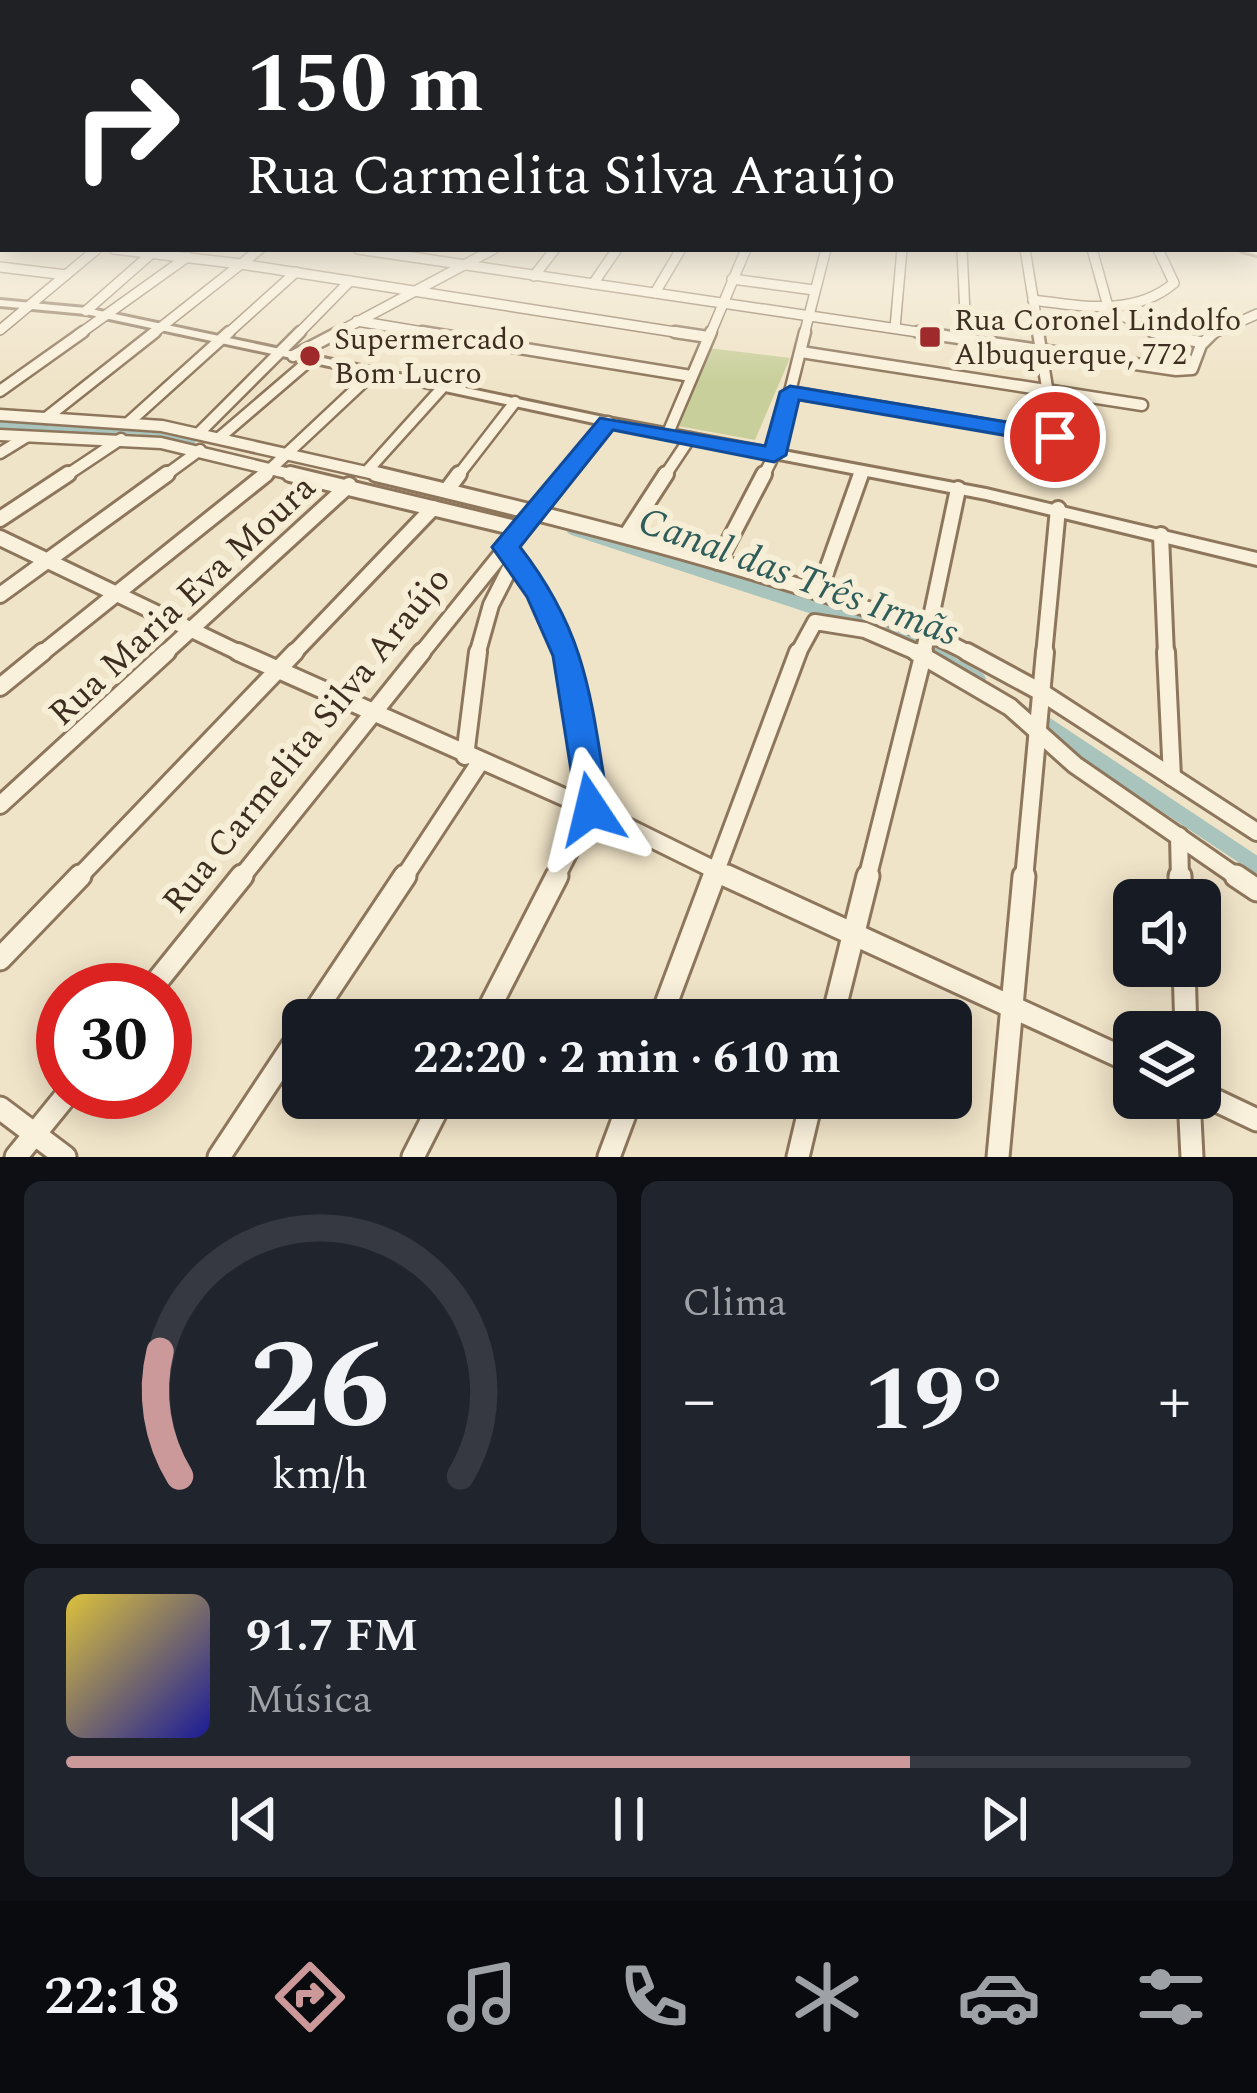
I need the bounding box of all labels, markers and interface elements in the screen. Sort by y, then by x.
text: 150 m [246,21,484,149]
icon: right [48,48,204,204]
text: Rua Carmelita Silva Araújo [246,136,896,218]
place label: Rua Coronel Lindolfo Albuquerque, 772 [954,298,1241,378]
place label: Supermercado Bom Lucro [334,317,525,397]
marker: Rua Coronel Lindolfo Albuquerque, 772 [917,324,943,350]
marker: Supermercado Bom Lucro [297,343,323,369]
pin [1004,386,1106,488]
icon: arrive [1022,404,1088,470]
street label: Rua Maria Eva Moura [36,462,329,740]
water label: Canal das Três Irmãs [630,492,967,663]
street label: Rua Carmelita Silva Araújo [149,555,465,926]
position arrow [528,746,654,872]
map controls [1113,879,1221,1119]
button: sound [1113,879,1221,987]
speed limit sign: 30 [36,963,192,1119]
button: layers [1113,1011,1221,1119]
text: 22:20 · 2 min · 610 m [413,1024,841,1093]
text: Clima [683,1274,787,1333]
text: 26 [250,1293,390,1483]
text: 19° [864,1333,1010,1470]
text: − [683,1351,716,1452]
text: + [1158,1351,1191,1452]
text: km/h [272,1442,369,1507]
text: 91.7 FM [246,1602,418,1671]
text: Música [246,1671,372,1730]
icon: previous [221,1786,287,1852]
icon: pause [596,1786,662,1852]
icon: next [971,1786,1037,1852]
icon: directions [268,1955,352,2039]
icon: music [440,1955,524,2039]
icon: phone [612,1955,696,2039]
icon: climate [785,1955,869,2039]
icon: car [957,1955,1041,2039]
icon: filters [1129,1955,1213,2039]
text: 22:18 [44,1956,180,2038]

